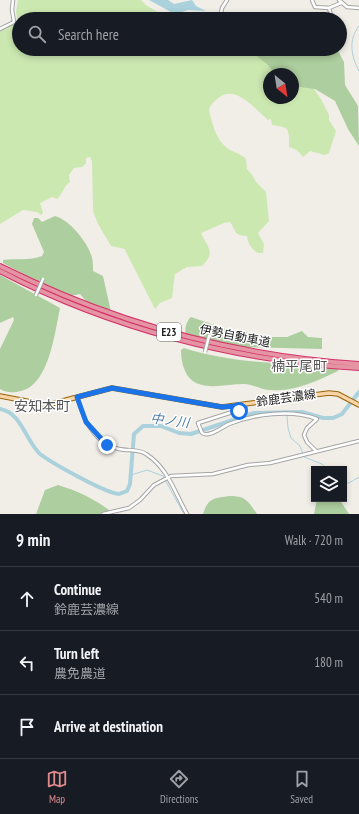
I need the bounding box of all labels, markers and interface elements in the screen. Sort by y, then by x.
search box [12,12,347,56]
icon: search [26,23,48,45]
text: Search here [58,25,119,44]
north arrow [263,68,299,104]
street label: 伊勢自動車道 [198,321,272,350]
road number: E23 [157,323,181,341]
district label: 楠平尾町 [271,357,327,375]
street label: 鈴鹿芸濃線 [255,386,317,409]
district label: 安知本町 [14,397,70,415]
route start [230,402,248,420]
water label: 中ノ川 [150,410,192,432]
route end [98,436,116,454]
map controls [311,466,347,502]
button: layers [311,466,347,502]
text: 9 min [16,529,50,551]
text: Walk · 720 m [285,532,343,549]
text: Continue [54,580,101,599]
icon: ahead [16,588,38,610]
text: 540 m [314,590,343,607]
text: 鈴鹿芸濃線 [54,601,119,618]
text: Turn left [54,644,99,663]
icon: left [16,652,38,674]
text: 180 m [314,654,343,671]
text: 農免農道 [54,665,106,682]
icon: arrive [16,716,38,738]
text: Arrive at destination [54,717,163,736]
tab: Map [46,768,68,806]
tab: Directions [160,768,198,806]
tab: Saved [290,768,313,806]

